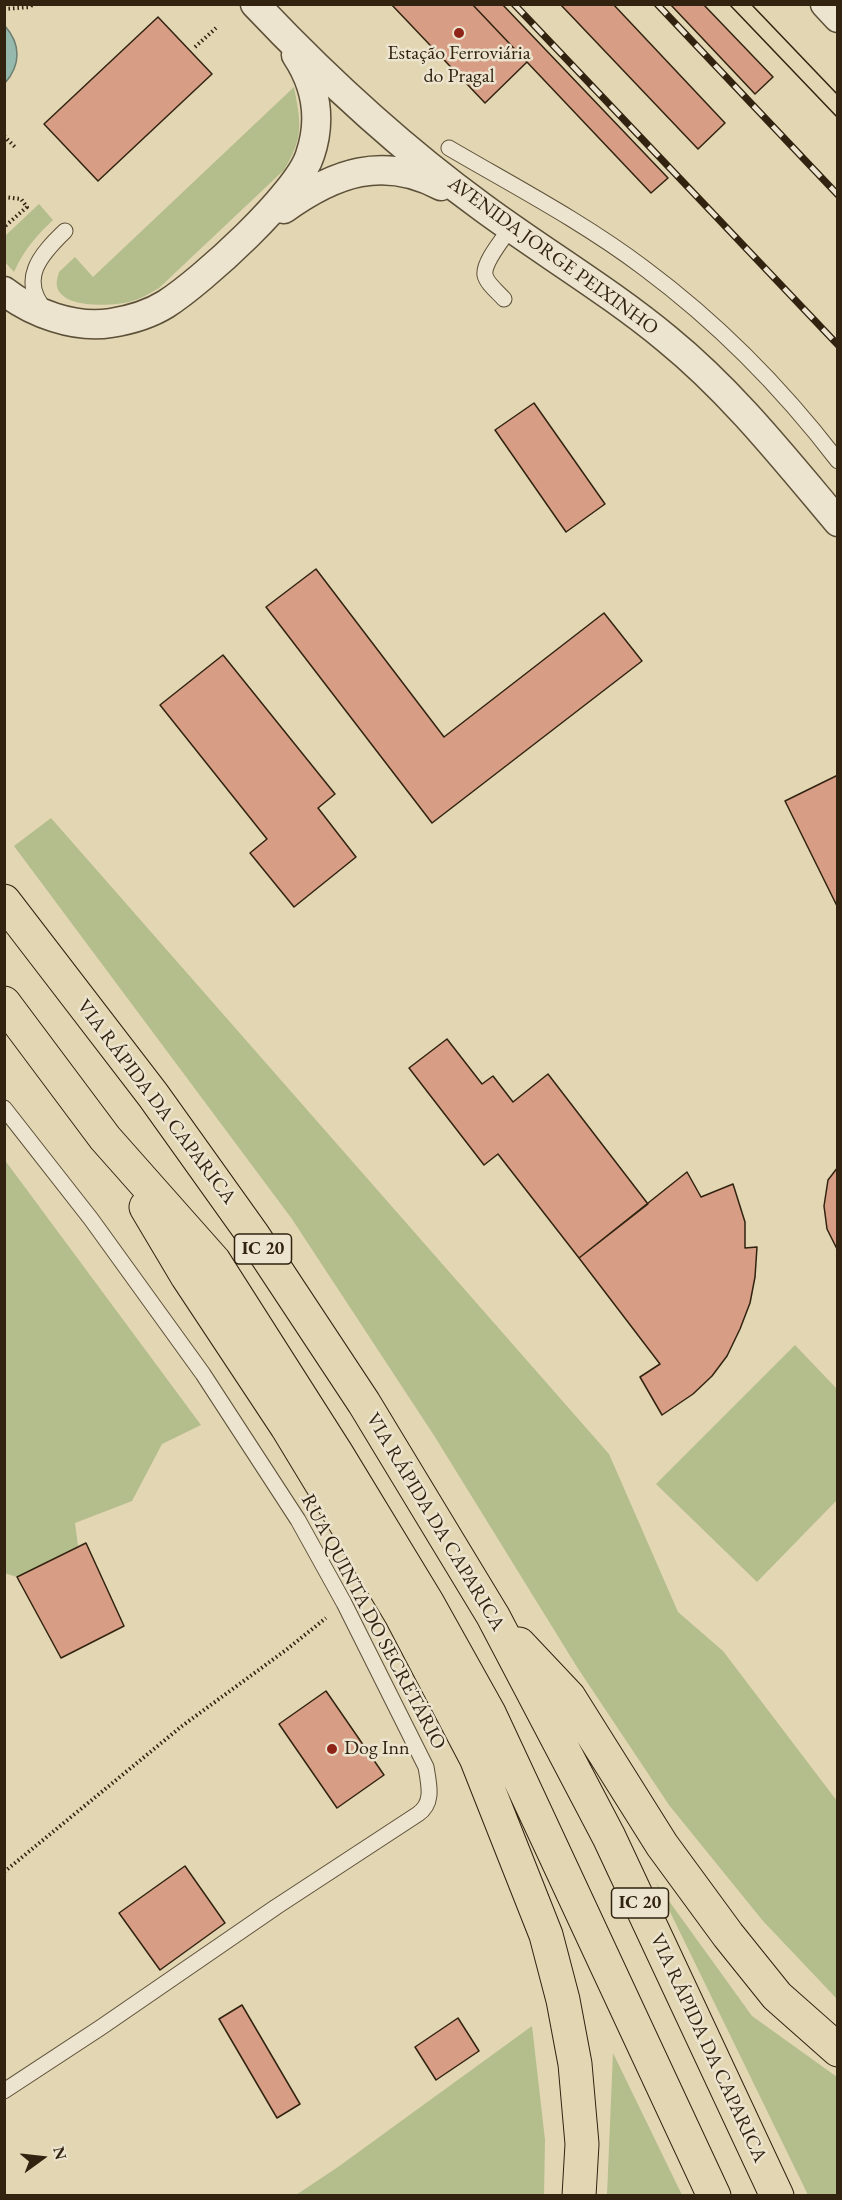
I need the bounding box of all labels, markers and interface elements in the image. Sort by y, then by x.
marker: Estação Ferroviária do Pragal [452,26,466,40]
place label: Estação Ferroviária do Pragal [387,42,531,89]
street label: AVENIDA JORGE PEIXINHO [443,172,663,340]
street label: VIA RÁPIDA DA CAPARICA [71,995,241,1209]
road number: IC 20 [234,1234,292,1264]
street label: VIA RÁPIDA DA CAPARICA [360,1409,510,1635]
street label: RUA QUINTA DO SECRETÁRIO [295,1490,451,1754]
place label: Dog Inn [344,1737,410,1761]
marker: Dog Inn [325,1742,339,1756]
road number: IC 20 [612,1888,668,1918]
street label: VIA RÁPIDA DA CAPARICA [644,1930,772,2166]
north arrow [12,2128,72,2188]
text: N [48,2144,72,2162]

